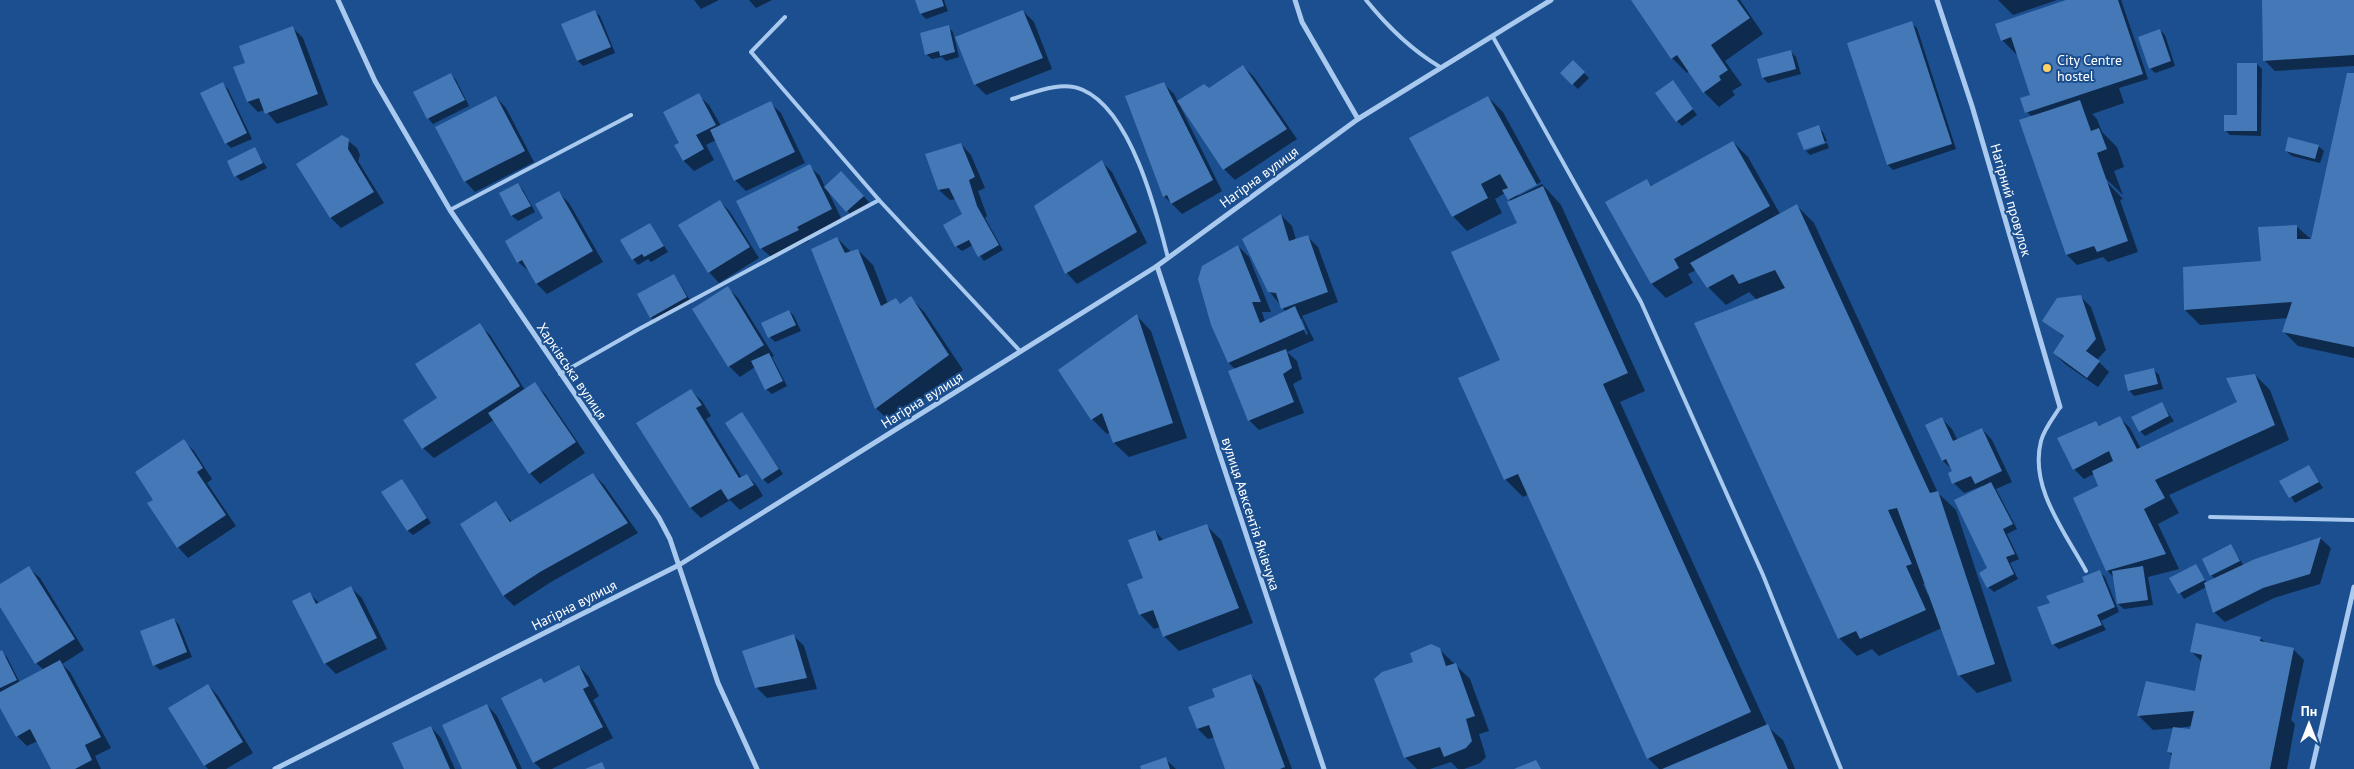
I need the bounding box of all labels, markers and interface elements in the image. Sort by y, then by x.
place label: City Centre hostel [2057,51,2122,85]
marker: City Centre hostel [2041,62,2053,74]
street label: Нагірний провулок [1986,141,2036,259]
street label: Нагірна вулиця [1216,142,1302,212]
street label: Харківська вулиця [533,319,611,423]
street label: Нагірна вулиця [878,368,966,432]
street label: вулиця Авксентія Яківчука [1218,435,1284,593]
street label: Нагірна вулиця [528,576,620,634]
north arrow [2284,699,2334,749]
text: Пн [2301,702,2317,720]

